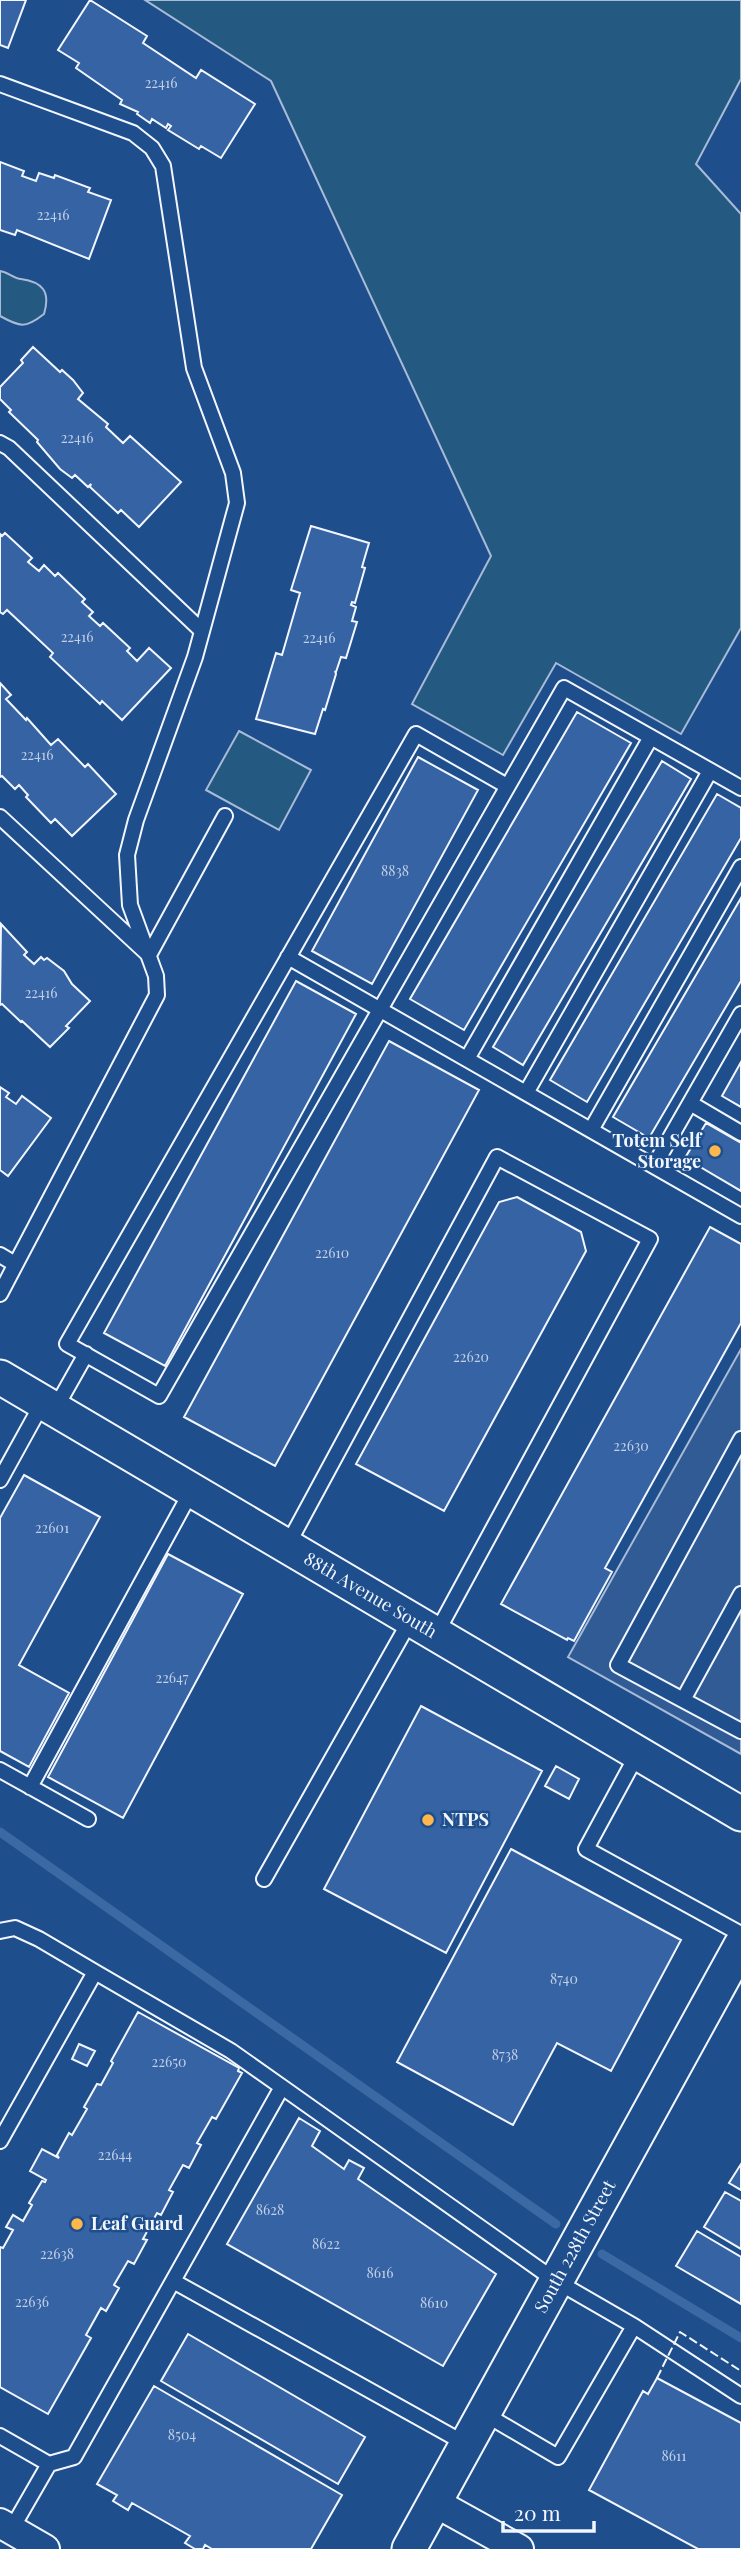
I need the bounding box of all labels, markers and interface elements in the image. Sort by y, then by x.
house number: 22416 [145,73,177,92]
house number: 22416 [37,205,69,224]
house number: 22416 [61,428,93,447]
house number: 22416 [61,627,93,646]
house number: 22416 [303,628,335,647]
house number: 22416 [21,745,53,764]
house number: 8838 [381,861,409,880]
house number: 22416 [25,983,57,1002]
place label: Totem Self Storage [612,1128,703,1173]
marker: Totem Self Storage [707,1143,723,1159]
house number: 22610 [315,1243,349,1262]
house number: 22620 [453,1347,489,1366]
house number: 22630 [613,1436,649,1455]
house number: 22601 [35,1518,69,1537]
street label: 88th Avenue South [300,1546,442,1643]
house number: 22647 [155,1668,189,1687]
place label: NTPS [442,1807,489,1831]
marker: NTPS [420,1812,436,1828]
house number: 8740 [550,1969,578,1988]
house number: 8738 [492,2045,518,2064]
house number: 22650 [152,2052,186,2071]
house number: 22644 [98,2145,132,2164]
street label: South 228th Street [528,2175,621,2317]
house number: 8628 [256,2200,284,2219]
place label: Leaf Guard [91,2211,184,2235]
marker: Leaf Guard [69,2216,85,2232]
house number: 8622 [312,2234,340,2253]
house number: 22638 [40,2244,74,2263]
house number: 8616 [367,2263,393,2282]
house number: 22636 [15,2292,49,2311]
house number: 8610 [420,2293,448,2312]
house number: 8504 [168,2425,196,2444]
house number: 8611 [662,2446,686,2465]
scale bar [503,2490,594,2534]
text: 20 m [514,2498,561,2526]

